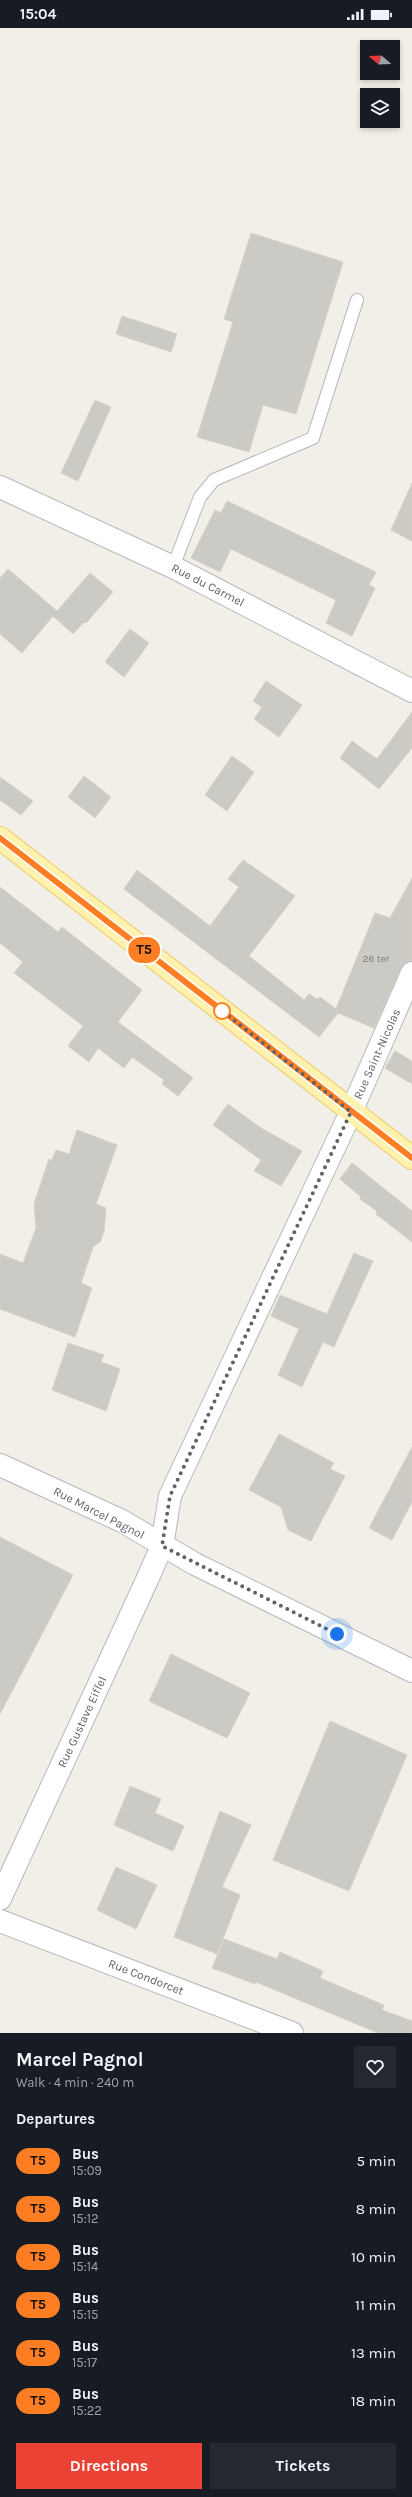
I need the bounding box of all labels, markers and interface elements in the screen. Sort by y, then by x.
text: 15:04 [20,5,57,23]
north arrow [360,40,400,80]
map controls [360,40,400,128]
button: layers [360,88,400,128]
street label: Rue du Carmel [169,561,247,609]
line badge: T5 [126,937,162,963]
text: T5 [136,941,152,958]
house number: 26 ter [363,953,390,965]
unlabelled marker [213,1002,231,1020]
street label: Rue Saint-Nicolas [351,1006,403,1102]
street label: Rue Marcel Pagnol [51,1484,147,1542]
your location [327,1624,347,1644]
street label: Rue Gustave Eiffel [55,1674,109,1770]
street label: Rue Condorcet [106,1956,186,1998]
button: heart [354,2046,396,2088]
text: Marcel Pagnol [16,2049,144,2071]
text: Walk · 4 min · 240 m [16,2075,134,2090]
text: Departures [16,2110,95,2128]
text: Bus [72,2145,99,2163]
text: T5 [30,2152,46,2169]
text: 5 min [356,2152,396,2170]
text: 15:09 [72,2163,102,2178]
text: Bus [72,2193,99,2211]
text: T5 [30,2200,46,2217]
text: 8 min [356,2200,396,2218]
text: 15:12 [72,2211,98,2226]
text: Bus [72,2241,99,2259]
text: T5 [30,2248,46,2265]
text: 10 min [351,2248,396,2266]
text: 15:14 [72,2259,98,2274]
text: Bus [72,2289,99,2307]
text: T5 [30,2296,46,2313]
text: 11 min [355,2296,396,2314]
text: 15:15 [72,2307,98,2322]
text: Bus [72,2337,99,2355]
text: T5 [30,2344,46,2361]
text: 13 min [351,2344,396,2362]
text: 15:17 [72,2355,97,2370]
text: Bus [72,2385,99,2403]
text: T5 [30,2392,46,2409]
text: 18 min [351,2392,396,2410]
text: 15:22 [72,2403,102,2418]
button: Directions [16,2443,202,2489]
button: Tickets [210,2443,396,2489]

